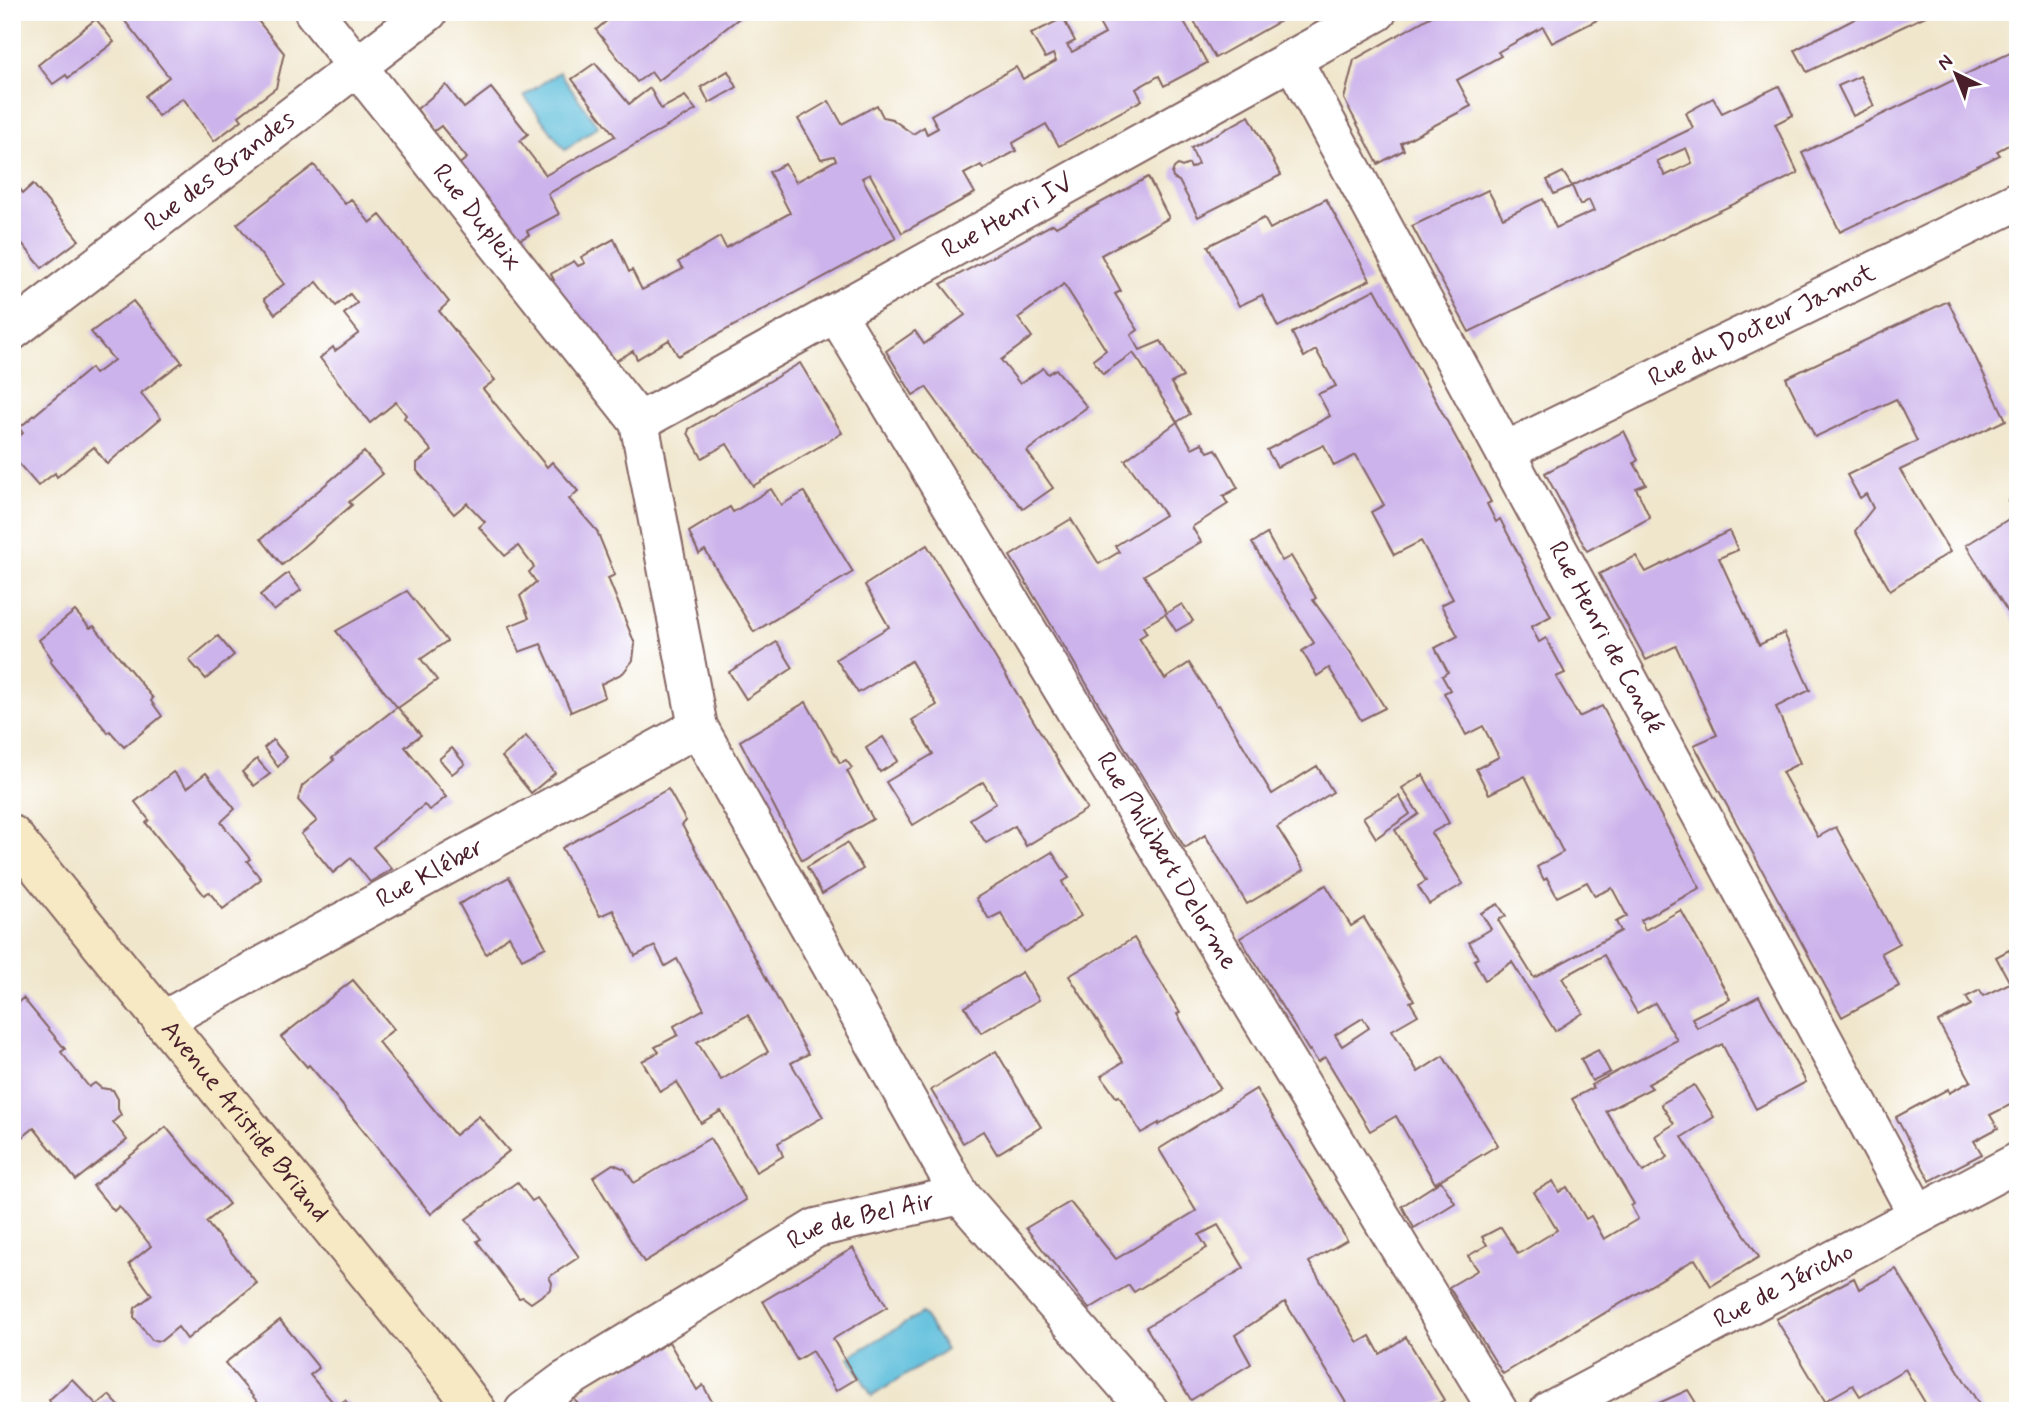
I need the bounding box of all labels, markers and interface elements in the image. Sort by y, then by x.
north arrow [1922,38,1992,108]
text: N [1932,49,1959,76]
street label: Rue des Brandes [138,103,302,240]
street label: Rue Dupleix [424,157,530,278]
street label: Rue Henri IV [936,167,1080,267]
street label: Rue du Docteur Jamot [1643,256,1881,396]
street label: Rue Henri de Condé [1539,535,1671,740]
street label: Rue Philibert Delorme [1088,746,1245,976]
street label: Rue Kléber [370,831,490,917]
street label: Avenue Aristide Briand [152,1014,337,1229]
street label: Rue de Bel Air [781,1184,938,1258]
street label: Rue de Jéricho [1708,1235,1860,1337]

